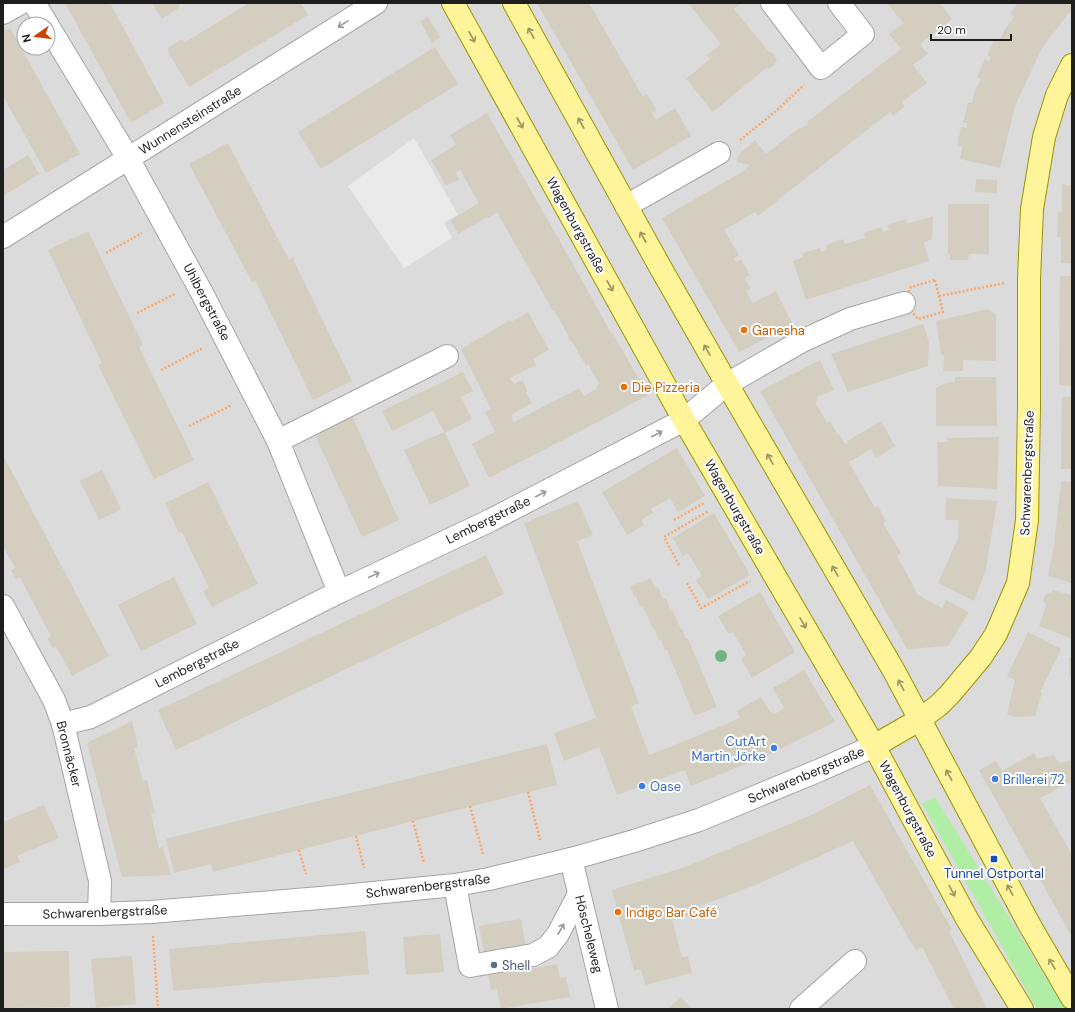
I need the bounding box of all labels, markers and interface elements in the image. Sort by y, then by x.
north arrow [16,16,56,56]
scale bar [931,16,1011,42]
one-way arrow [337,20,349,28]
text: 20 m [937,22,966,38]
one-way arrow [527,27,534,39]
one-way arrow [469,31,476,43]
text: N [19,33,34,44]
street label: Wunnensteinstraße [136,82,244,158]
one-way arrow [516,117,524,129]
one-way arrow [576,117,584,129]
street label: Wagenburgstraße [543,174,609,276]
one-way arrow [639,231,647,243]
street label: Uhlbergstraße [179,260,235,344]
one-way arrow [606,280,614,292]
place label: Ganesha [752,322,805,339]
marker: Ganesha [739,325,749,335]
one-way arrow [703,344,711,356]
place label: Die Pizzeria [632,379,700,396]
marker: Die Pizzeria [619,382,629,392]
street label: Schwarenbergstraße [1016,410,1038,536]
one-way arrow [650,429,662,437]
one-way arrow [765,453,773,465]
street label: Wagenburgstraße [701,456,769,558]
one-way arrow [535,489,547,497]
street label: Lembergstraße [443,492,533,548]
one-way arrow [831,565,839,577]
one-way arrow [368,571,380,578]
one-way arrow [799,617,807,629]
street label: Lembergstraße [152,635,242,691]
one-way arrow [897,679,904,691]
street label: Bronnäcker [53,719,85,789]
place label: CutArt Martin Jörke [692,733,766,765]
street label: Schwarenbergstraße [745,743,867,807]
marker: CutArt Martin Jörke [769,743,779,753]
street label: Wagenburgstraße [875,758,941,860]
one-way arrow [945,769,953,781]
place label: Brillerei 72 [1003,771,1065,788]
marker: Brillerei 72 [990,774,1000,784]
place label: Oase [650,778,681,795]
marker: Oase [637,781,647,791]
marker: Tunnel Ostportal [989,854,999,864]
place label: Tunnel Ostportal [944,865,1044,882]
street label: Schwarenbergstraße [365,870,491,902]
one-way arrow [1006,884,1014,896]
one-way arrow [949,885,957,897]
street label: Höscheleweg [571,893,607,975]
street label: Schwarenbergstraße [42,901,168,923]
place label: Indigo Bar Café [626,904,717,921]
marker: Indigo Bar Café [613,907,623,917]
one-way arrow [557,923,565,935]
place label: Shell [502,957,530,974]
one-way arrow [1048,958,1056,970]
marker: Shell [489,960,499,970]

